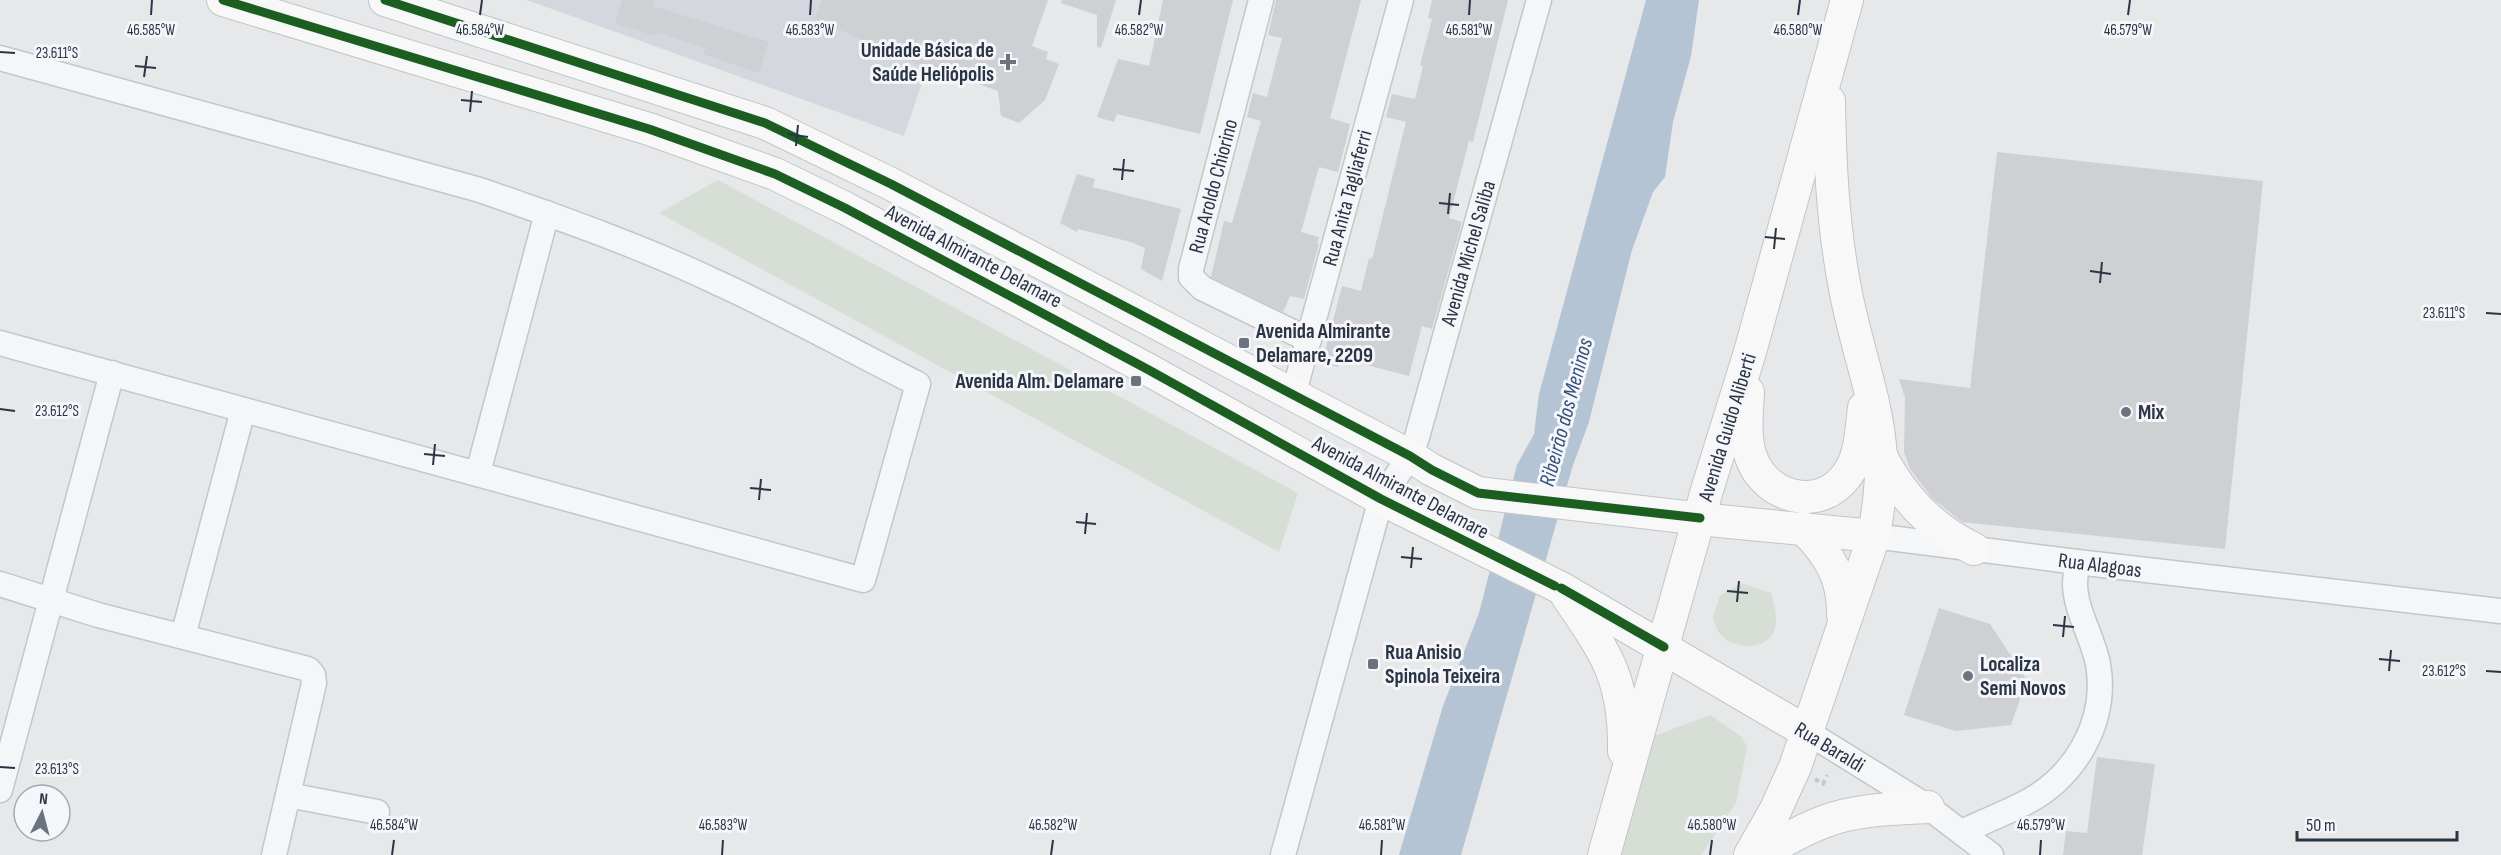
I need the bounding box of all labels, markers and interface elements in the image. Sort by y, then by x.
text: 46.585°W [127,21,175,40]
text: 46.584°W [456,21,504,40]
text: 46.583°W [786,21,834,40]
text: 46.582°W [1115,21,1163,40]
text: 46.581°W [1446,21,1493,40]
text: 46.580°W [1774,21,1823,40]
text: 46.579°W [2104,21,2152,40]
place label: Unidade Básica de Saúde Heliópolis [861,38,994,87]
text: 23.611°S [36,44,78,63]
marker: Unidade Básica de Saúde Heliópolis [999,53,1017,71]
street label: Rua Aroldo Chiorino [1184,116,1243,256]
street label: Rua Anita Tagliaferri [1317,127,1378,269]
street label: Avenida Michel Saliba [1436,178,1501,330]
street label: Avenida Almirante Delamare [880,199,1066,314]
text: 23.611°S [2423,304,2465,323]
place label: Avenida Almirante Delamare, 2209 [1255,319,1390,368]
water label: Ribeirão dos Meninos [1534,335,1599,489]
marker: Avenida Almirante Delamare, 2209 [1237,336,1251,350]
street label: Avenida Guido Aliberti [1693,350,1762,505]
place label: Avenida Alm. Delamare [954,369,1124,394]
marker: Avenida Alm. Delamare [1129,374,1143,388]
place label: Mix [2138,400,2165,425]
text: 23.612°S [35,402,79,421]
marker: Mix [2119,405,2133,419]
street label: Avenida Almirante Delamare [1307,430,1493,545]
street label: Rua Alagoas [2057,548,2143,583]
place label: Rua Anisio Spinola Teixeira [1385,640,1500,689]
place label: Localiza Semi Novos [1980,652,2066,701]
marker: Rua Anisio Spinola Teixeira [1366,657,1380,671]
text: 23.612°S [2422,662,2466,681]
marker: Localiza Semi Novos [1961,669,1975,683]
street label: Rua Baraldi [1790,717,1870,778]
text: 23.613°S [35,760,79,779]
north arrow [12,783,72,843]
text: N [38,790,49,809]
scale bar [2297,804,2458,842]
text: 50 m [2306,815,2336,836]
text: 46.584°W [370,816,418,835]
text: 46.583°W [699,816,747,835]
text: 46.582°W [1029,816,1077,835]
text: 46.581°W [1359,816,1406,835]
text: 46.580°W [1688,816,1737,835]
text: 46.579°W [2017,816,2065,835]

